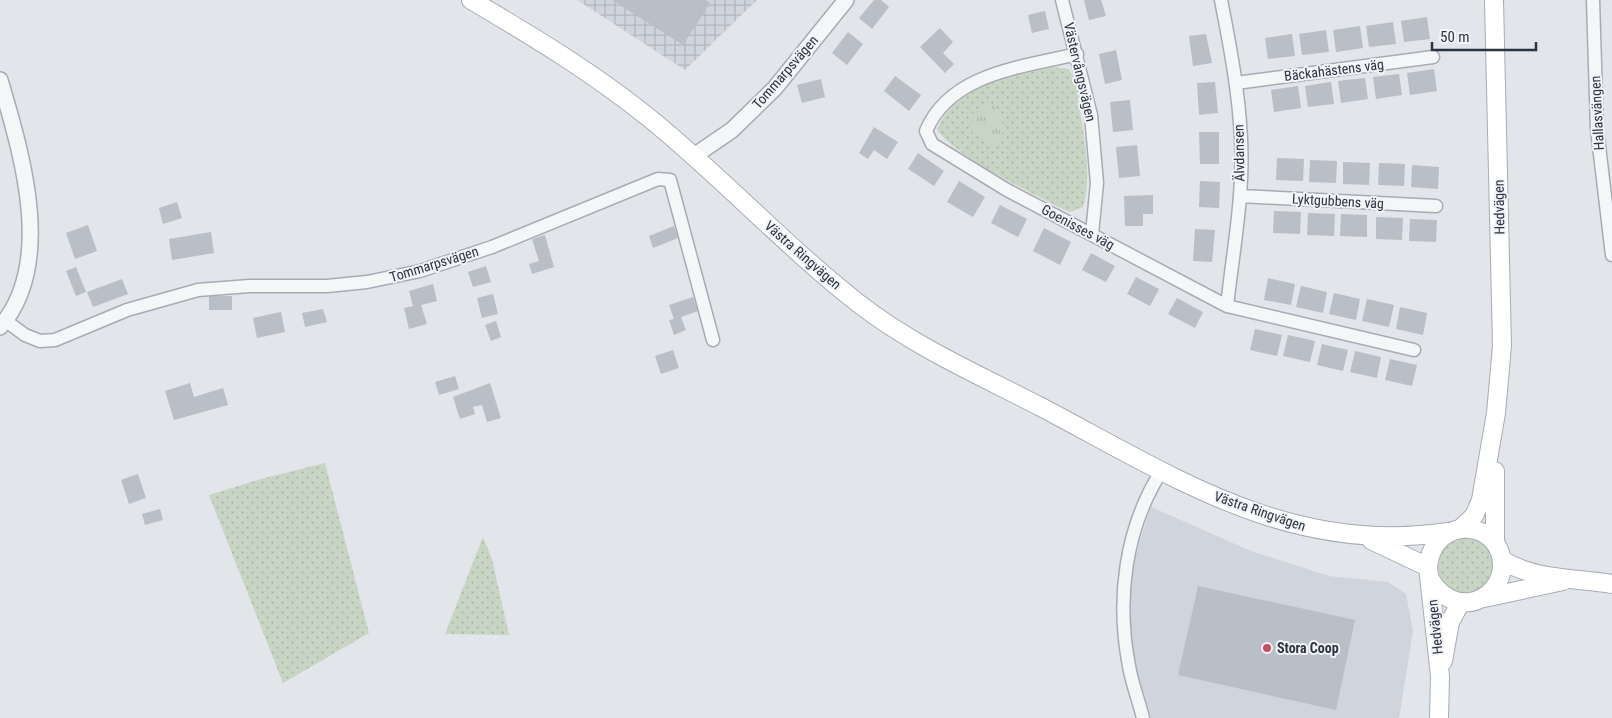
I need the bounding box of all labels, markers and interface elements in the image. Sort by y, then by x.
scale bar [1432,20,1536,52]
street label: Västervångsvägen [1061,21,1099,123]
text: 50 m [1440,28,1470,46]
street label: Tommarpsvägen [749,32,821,112]
street label: Bäckahästens väg [1283,56,1385,84]
street label: Hallasvängen [1587,75,1607,151]
street label: Älvdansen [1231,124,1247,182]
street label: Hedvägen [1491,179,1507,235]
street label: Lyktgubbens väg [1292,191,1384,211]
street label: Goenisses väg [1039,201,1117,253]
street label: Västra Ringvägen [762,218,844,292]
street label: Tommarpsvägen [388,243,480,285]
street label: Västra Ringvägen [1212,488,1308,534]
street label: Hedvägen [1424,599,1446,655]
place label: Stora Coop [1277,640,1339,656]
marker: Stora Coop [1261,642,1273,654]

